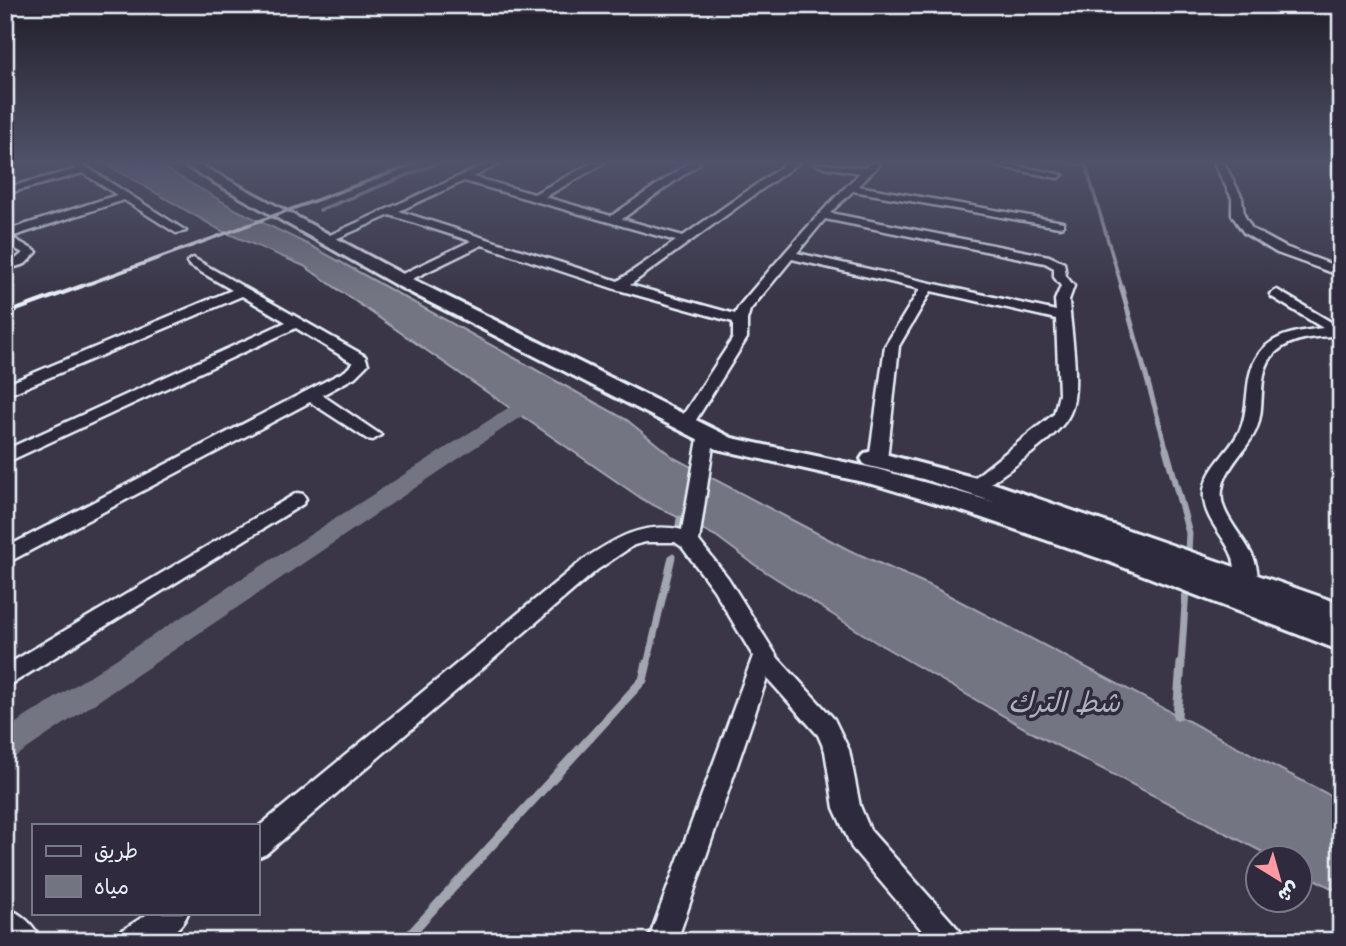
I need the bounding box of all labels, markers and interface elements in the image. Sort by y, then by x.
water label: شط الترك [1008,687,1120,719]
legend [32,824,259,914]
text: طريق [94,839,138,863]
north arrow [1244,844,1314,914]
text: مياه [94,875,129,899]
text: ش [1274,877,1304,907]

